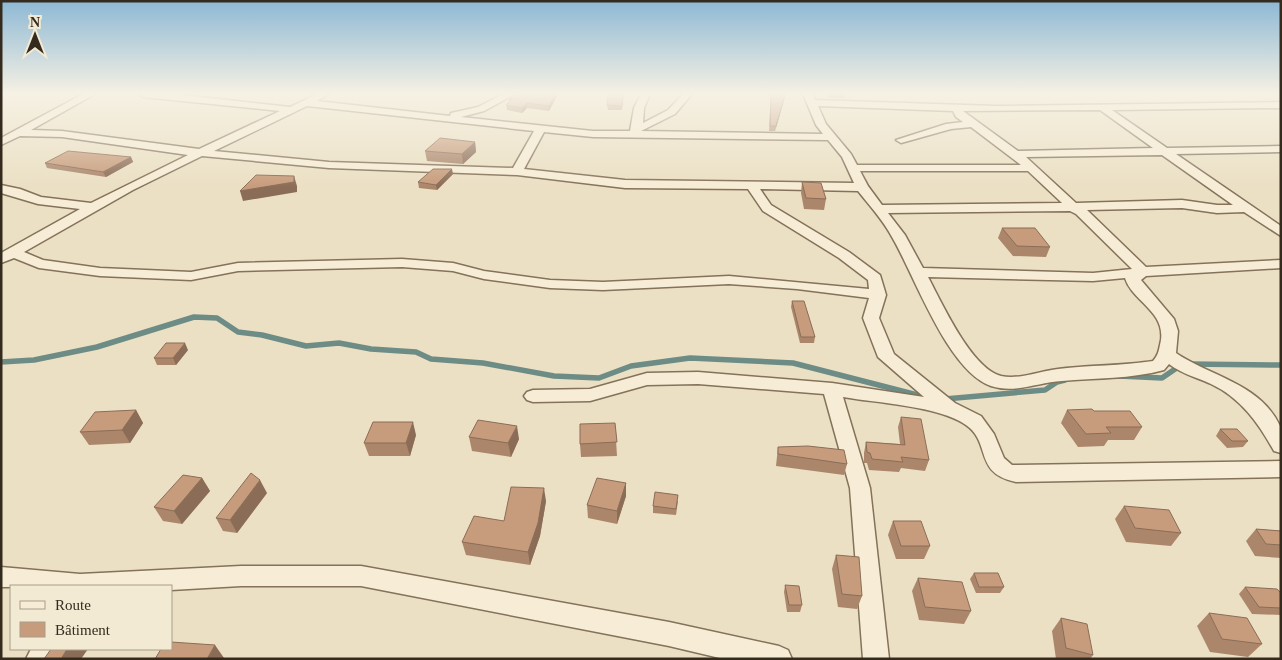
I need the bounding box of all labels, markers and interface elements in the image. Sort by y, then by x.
north arrow [10,10,60,60]
text: N [30,15,40,30]
legend [10,585,172,650]
text: Route [55,597,91,613]
text: Bâtiment [55,622,111,638]

